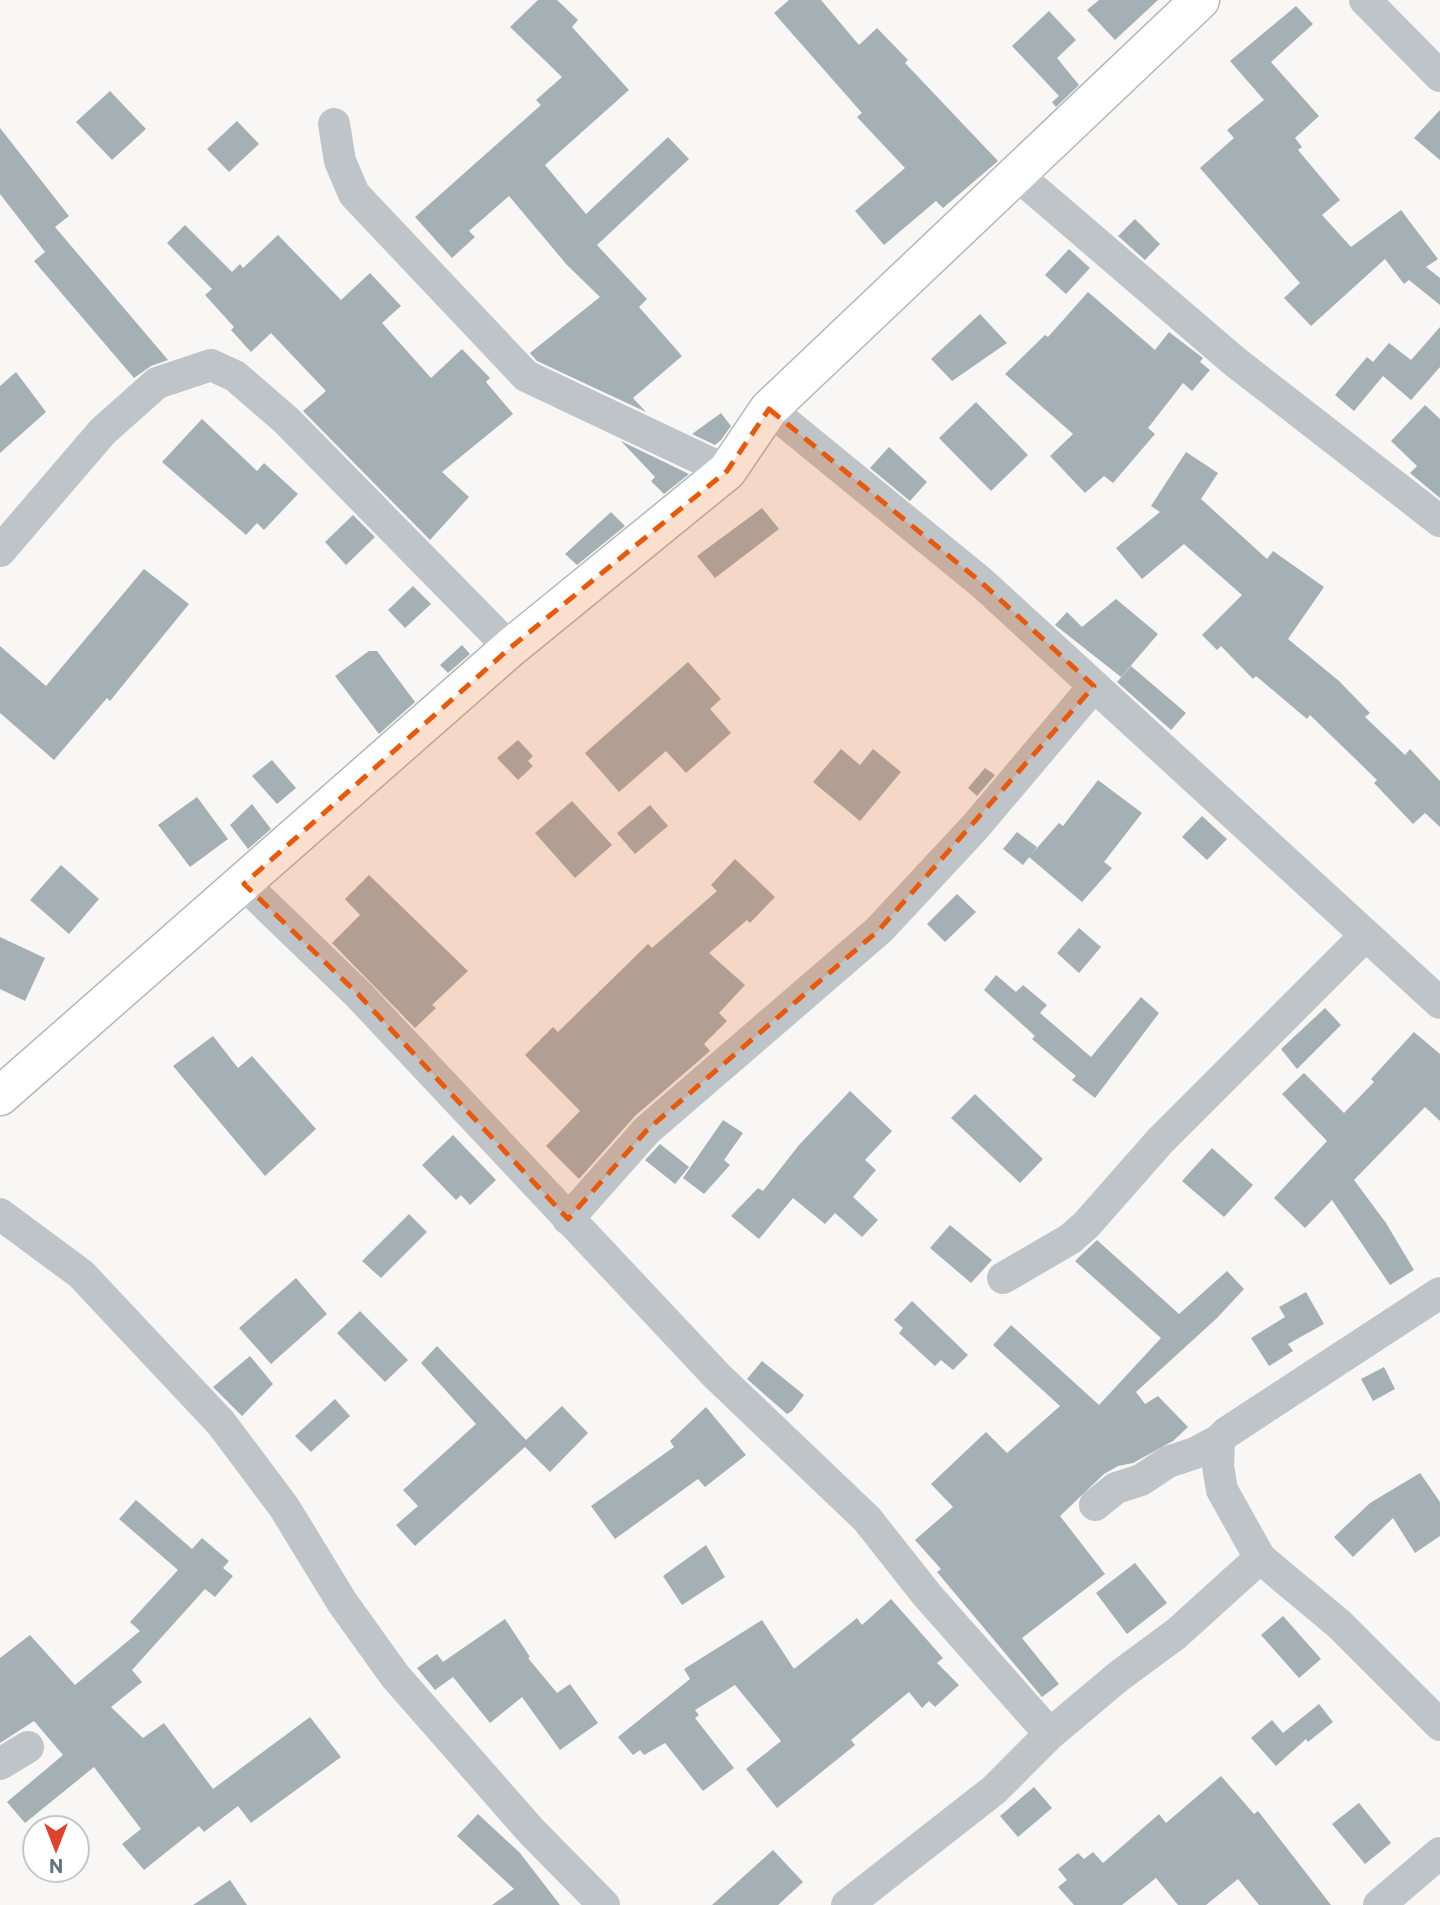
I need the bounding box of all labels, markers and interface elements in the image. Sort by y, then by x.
north arrow [21,1814,91,1884]
text: N [49,1855,63,1878]

